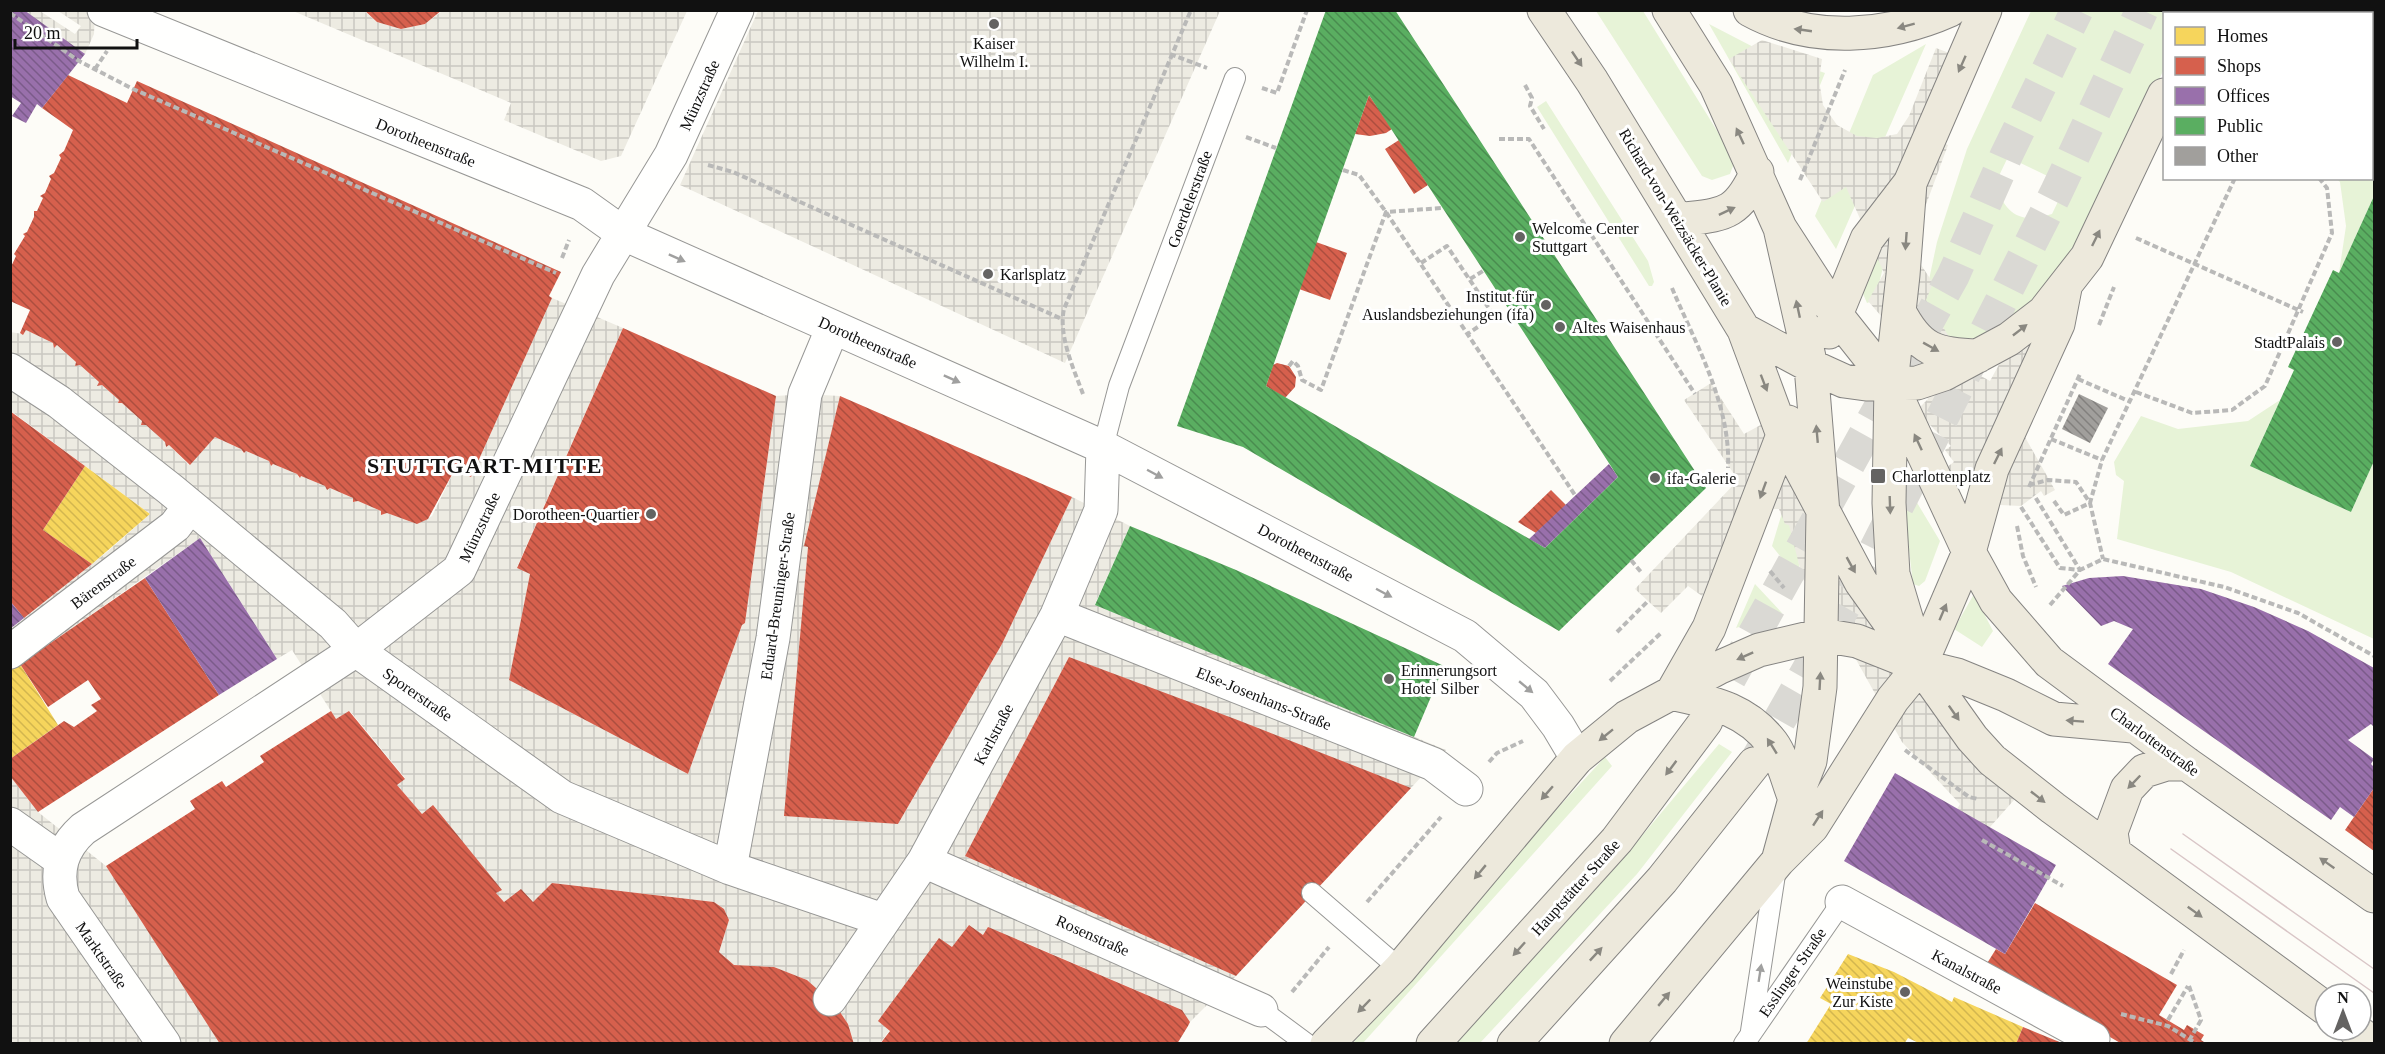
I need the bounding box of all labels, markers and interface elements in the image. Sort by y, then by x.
scale bar [15,12,136,50]
legend [2163,12,2373,180]
marker: Kaiser Wilhelm I. [987,17,1001,31]
one-way arrow [1897,21,1915,31]
text: 20 m [24,23,61,43]
one-way arrow [1793,25,1812,34]
text: Homes [2217,26,2268,46]
place label: Kaiser Wilhelm I. [960,35,1028,70]
one-way arrow [1571,50,1583,66]
one-way arrow [1957,55,1966,73]
text: Shops [2217,56,2261,76]
street label: Münzstraße [676,57,723,133]
text: Offices [2217,86,2270,106]
street label: Dorotheenstraße [374,115,478,170]
text: Public [2217,116,2263,136]
street label: Richard-von-Weizsäcker-Planie [1616,126,1735,309]
one-way arrow [1736,128,1745,145]
text: Other [2217,146,2258,166]
street label: Goerdelerstraße [1164,148,1215,250]
one-way arrow [1718,206,1736,216]
place label: Welcome Center Stuttgart [1532,220,1639,256]
one-way arrow [2091,229,2101,246]
marker: Welcome Center Stuttgart [1513,230,1527,244]
one-way arrow [1901,232,1910,251]
one-way arrow [669,253,687,263]
place label: Karlsplatz [1000,266,1066,284]
marker: Karlsplatz [981,267,995,281]
place label: Institut für Auslandsbeziehungen (ifa) [1362,288,1535,324]
marker: Institut für Auslandsbeziehungen (ifa) [1539,298,1553,312]
one-way arrow [1793,299,1802,318]
street label: Dorotheenstraße [816,313,920,372]
place label: Altes Waisenhaus [1572,319,1686,336]
marker: Altes Waisenhaus [1553,320,1567,334]
one-way arrow [2012,324,2028,337]
place label: StadtPalais [2254,334,2325,351]
marker: StadtPalais [2330,335,2344,349]
one-way arrow [1923,342,1940,352]
one-way arrow [1759,374,1769,392]
one-way arrow [943,375,960,384]
one-way arrow [1813,424,1822,443]
one-way arrow [1913,433,1922,451]
one-way arrow [1993,448,2002,465]
district label: STUTTGART-MITTE [367,453,603,478]
marker: Charlottenplatz [1869,467,1887,485]
place label: Charlottenplatz [1892,468,1991,486]
one-way arrow [1147,469,1164,479]
place label: ifa-Galerie [1667,470,1736,487]
marker: ifa-Galerie [1648,471,1662,485]
one-way arrow [1758,481,1768,499]
street label: Münzstraße [456,489,503,565]
one-way arrow [1885,496,1894,515]
place label: Dorotheen-Quartier [513,506,640,523]
marker: Dorotheen-Quartier [644,507,658,521]
street label: Eduard-Breuninger-Straße [757,511,799,681]
street label: Dorotheenstraße [1255,520,1356,585]
street label: Bärenstraße [68,553,139,612]
one-way arrow [1846,556,1856,573]
one-way arrow [1375,588,1392,598]
one-way arrow [1939,603,1948,621]
one-way arrow [1736,651,1754,661]
place label: Erinnerungsort Hotel Silber [1401,662,1498,697]
street label: Sporerstraße [379,664,456,725]
street label: Else-Josenhans-Straße [1194,664,1334,733]
marker: Erinnerungsort Hotel Silber [1382,672,1396,686]
one-way arrow [1815,672,1824,691]
one-way arrow [1518,680,1534,693]
street label: Karlstraße [970,701,1017,768]
street label: Charlottenstraße [2107,703,2202,779]
one-way arrow [1948,705,1960,721]
one-way arrow [2065,716,2084,726]
one-way arrow [1599,728,1614,741]
one-way arrow [1766,738,1777,754]
one-way arrow [1666,760,1678,775]
one-way arrow [2127,774,2141,789]
one-way arrow [1541,785,1554,801]
one-way arrow [2030,790,2046,803]
one-way arrow [1812,810,1823,826]
street label: Hauptstätter Straße [1528,836,1624,939]
one-way arrow [2319,857,2335,869]
one-way arrow [1474,864,1487,879]
one-way arrow [2187,906,2203,918]
street label: Rosenstraße [1054,912,1132,959]
street label: Marktstraße [72,919,131,992]
street label: Esslinger Straße [1755,925,1830,1021]
one-way arrow [1513,941,1526,956]
street label: Kanalstraße [1929,946,2004,997]
one-way arrow [1589,947,1603,961]
one-way arrow [1755,964,1764,983]
place label: Weinstube Zur Kiste [1826,975,1893,1010]
north arrow [2313,982,2373,1042]
marker: Weinstube Zur Kiste [1898,985,1912,999]
text: N [2337,989,2349,1006]
one-way arrow [1657,992,1670,1007]
one-way arrow [1357,999,1371,1013]

